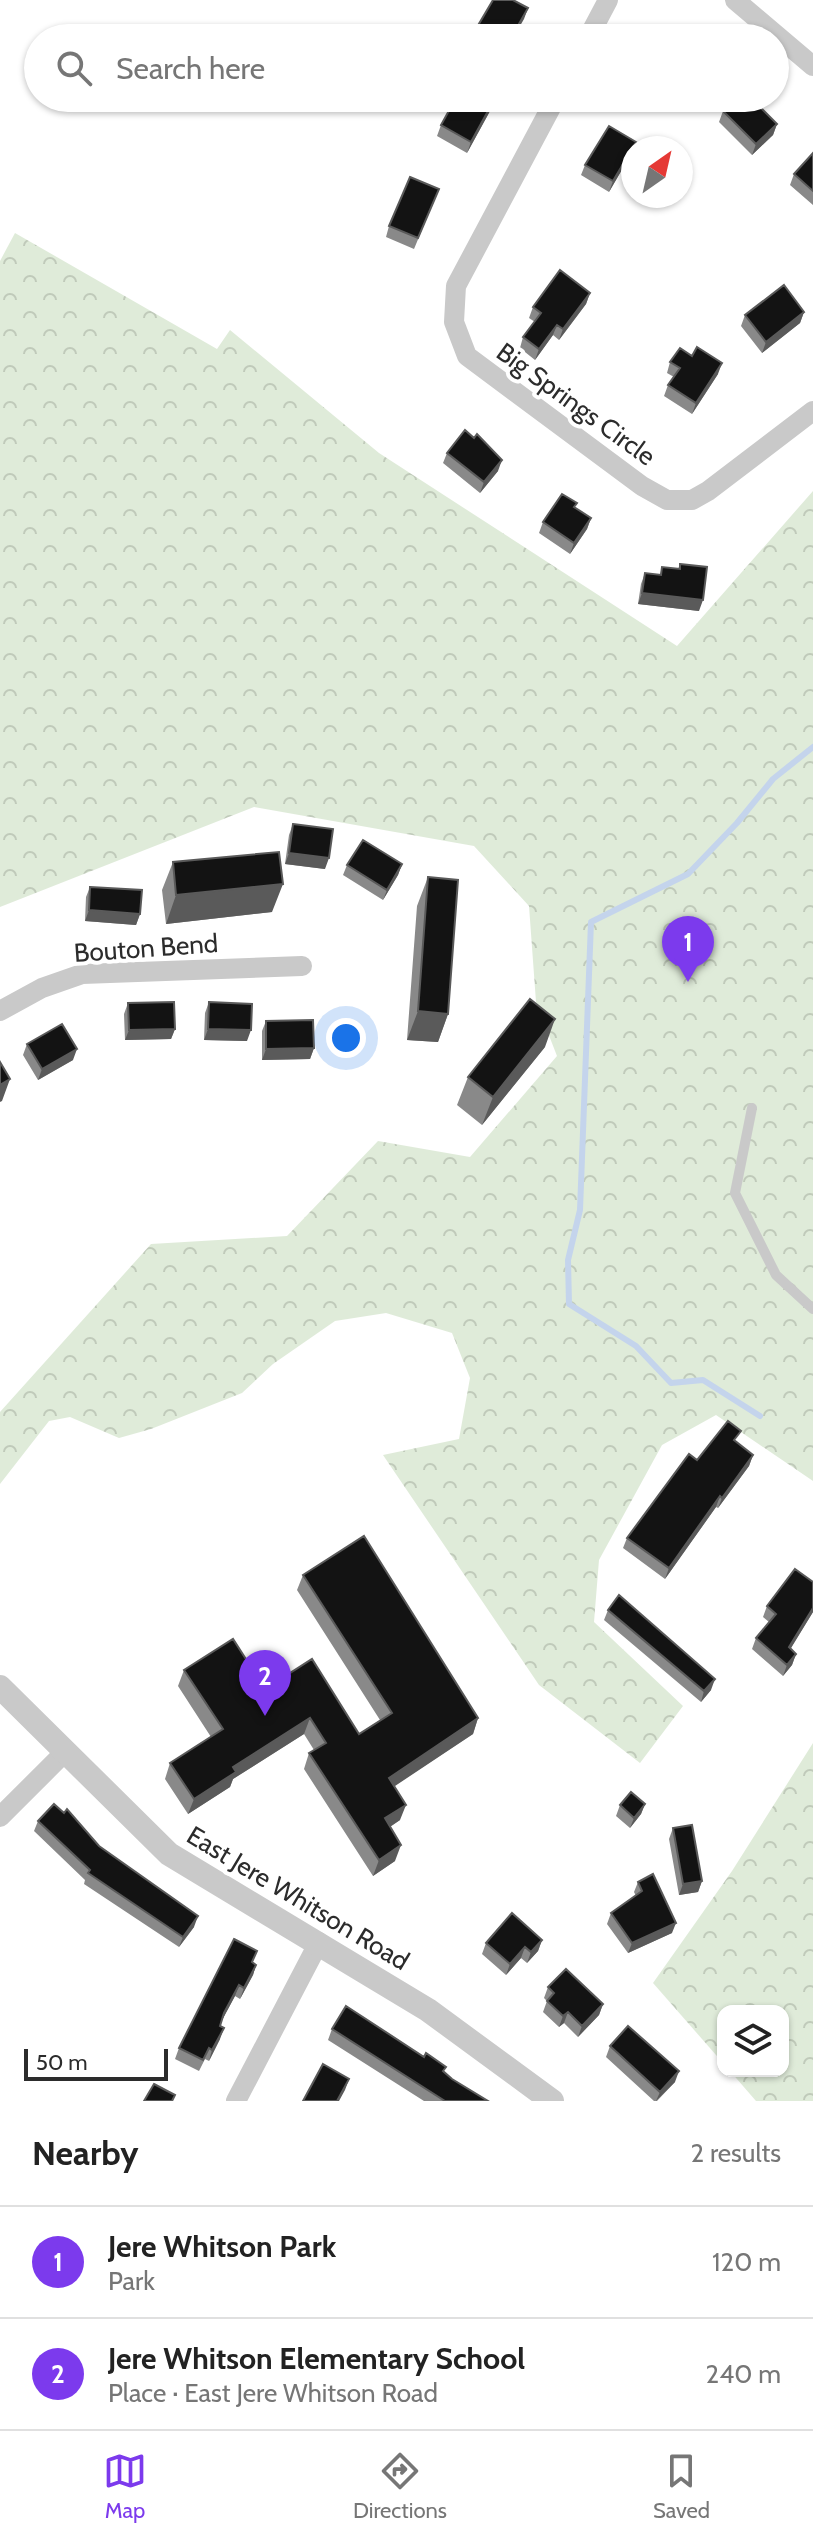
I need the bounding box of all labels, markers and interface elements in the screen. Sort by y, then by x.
search box [24,24,789,112]
icon: search [52,46,96,90]
text: Search here [116,50,265,87]
north arrow [621,136,693,208]
street label: Big Springs Circle [490,336,662,472]
pin: 1 [662,916,714,982]
street label: Bouton Bend [73,927,219,969]
your location [326,1018,366,1058]
pin: 2 [239,1650,291,1716]
street label: East Jere Whitson Road [181,1819,415,1977]
map controls [717,2005,789,2077]
button: layers [717,2005,789,2077]
scale bar [24,2045,168,2081]
text: 50 m [36,2049,88,2076]
text: Nearby [32,2132,139,2174]
text: 2 results [690,2137,781,2169]
text: Jere Whitson Park [108,2228,336,2265]
text: 1 [53,2246,63,2278]
text: 120 m [712,2246,781,2278]
text: Park [108,2265,155,2297]
text: Jere Whitson Elementary School [108,2340,525,2377]
text: 2 [51,2358,65,2390]
text: 240 m [706,2358,781,2390]
text: Place · East Jere Whitson Road [108,2377,438,2409]
tab: Map [103,2449,147,2524]
tab: Directions [353,2449,447,2524]
tab: Saved [653,2449,710,2524]

